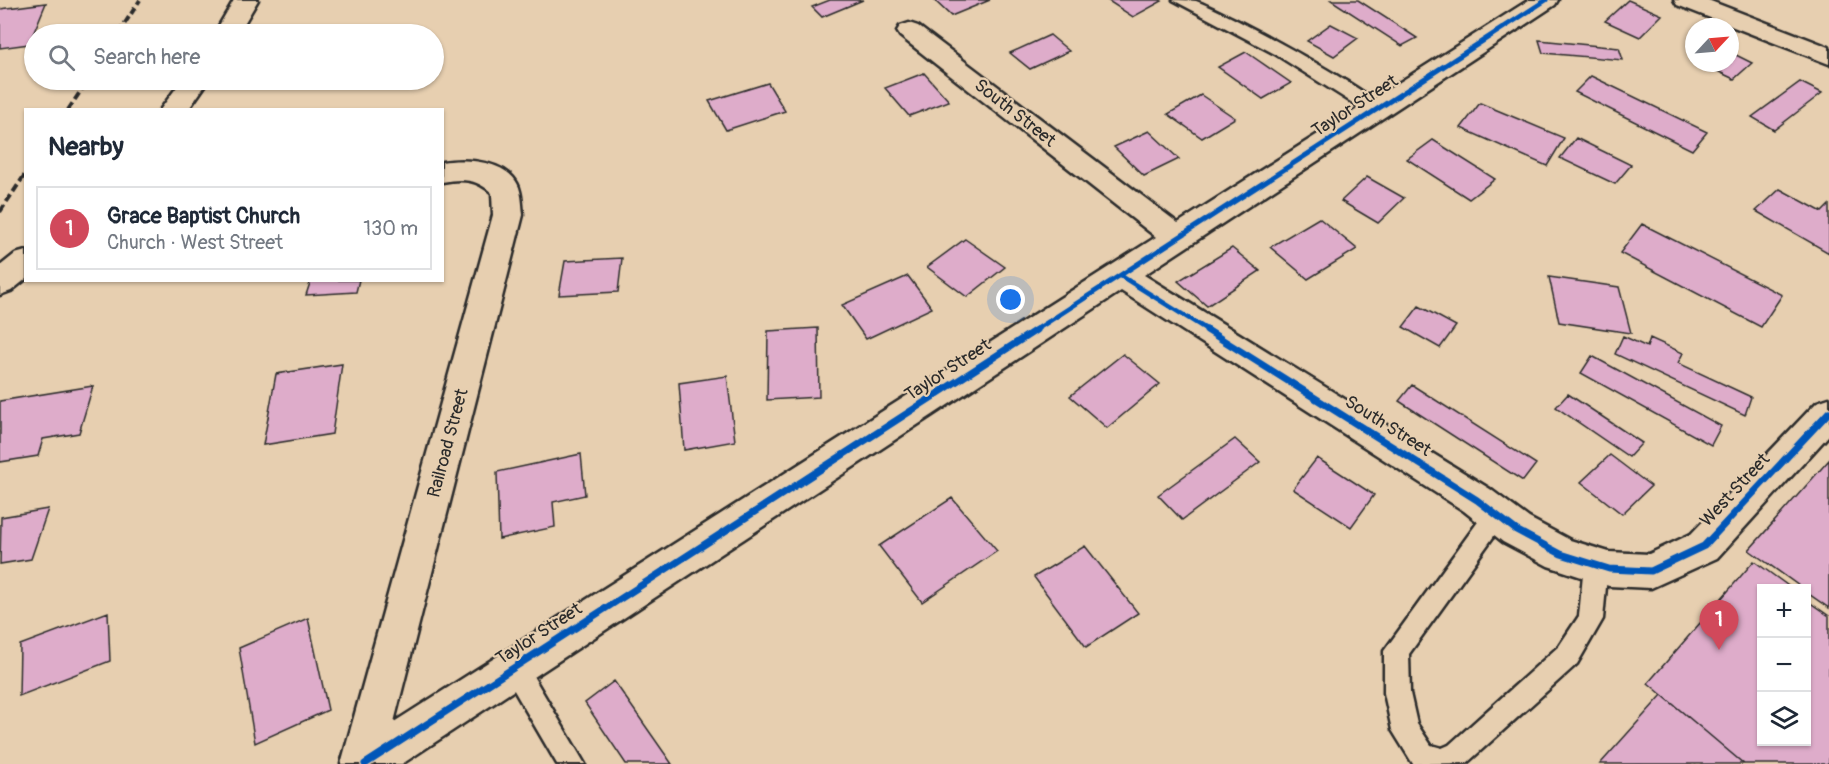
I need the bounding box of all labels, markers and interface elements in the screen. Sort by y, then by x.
north arrow [1685,18,1739,72]
search box [24,24,444,90]
icon: search [45,41,78,74]
text: Search here [93,43,200,71]
street label: Taylor Street [1308,69,1403,142]
street label: South Street [969,74,1061,153]
text: Nearby [48,131,124,163]
text: Grace Baptist Church [107,202,300,230]
text: 1 [66,216,73,241]
text: 130 m [363,216,418,241]
text: Church · West Street [107,230,283,255]
your location [996,285,1025,314]
street label: Taylor Street [901,333,996,406]
street label: Railroad Street [422,385,474,500]
street label: South Street [1341,390,1436,462]
street label: West Street [1695,448,1775,532]
map controls [1757,584,1811,746]
button: + [1757,584,1811,638]
street label: Taylor Street [492,597,587,670]
pin: 1 [1700,600,1738,650]
button: − [1757,638,1811,692]
button: layers [1757,692,1811,746]

